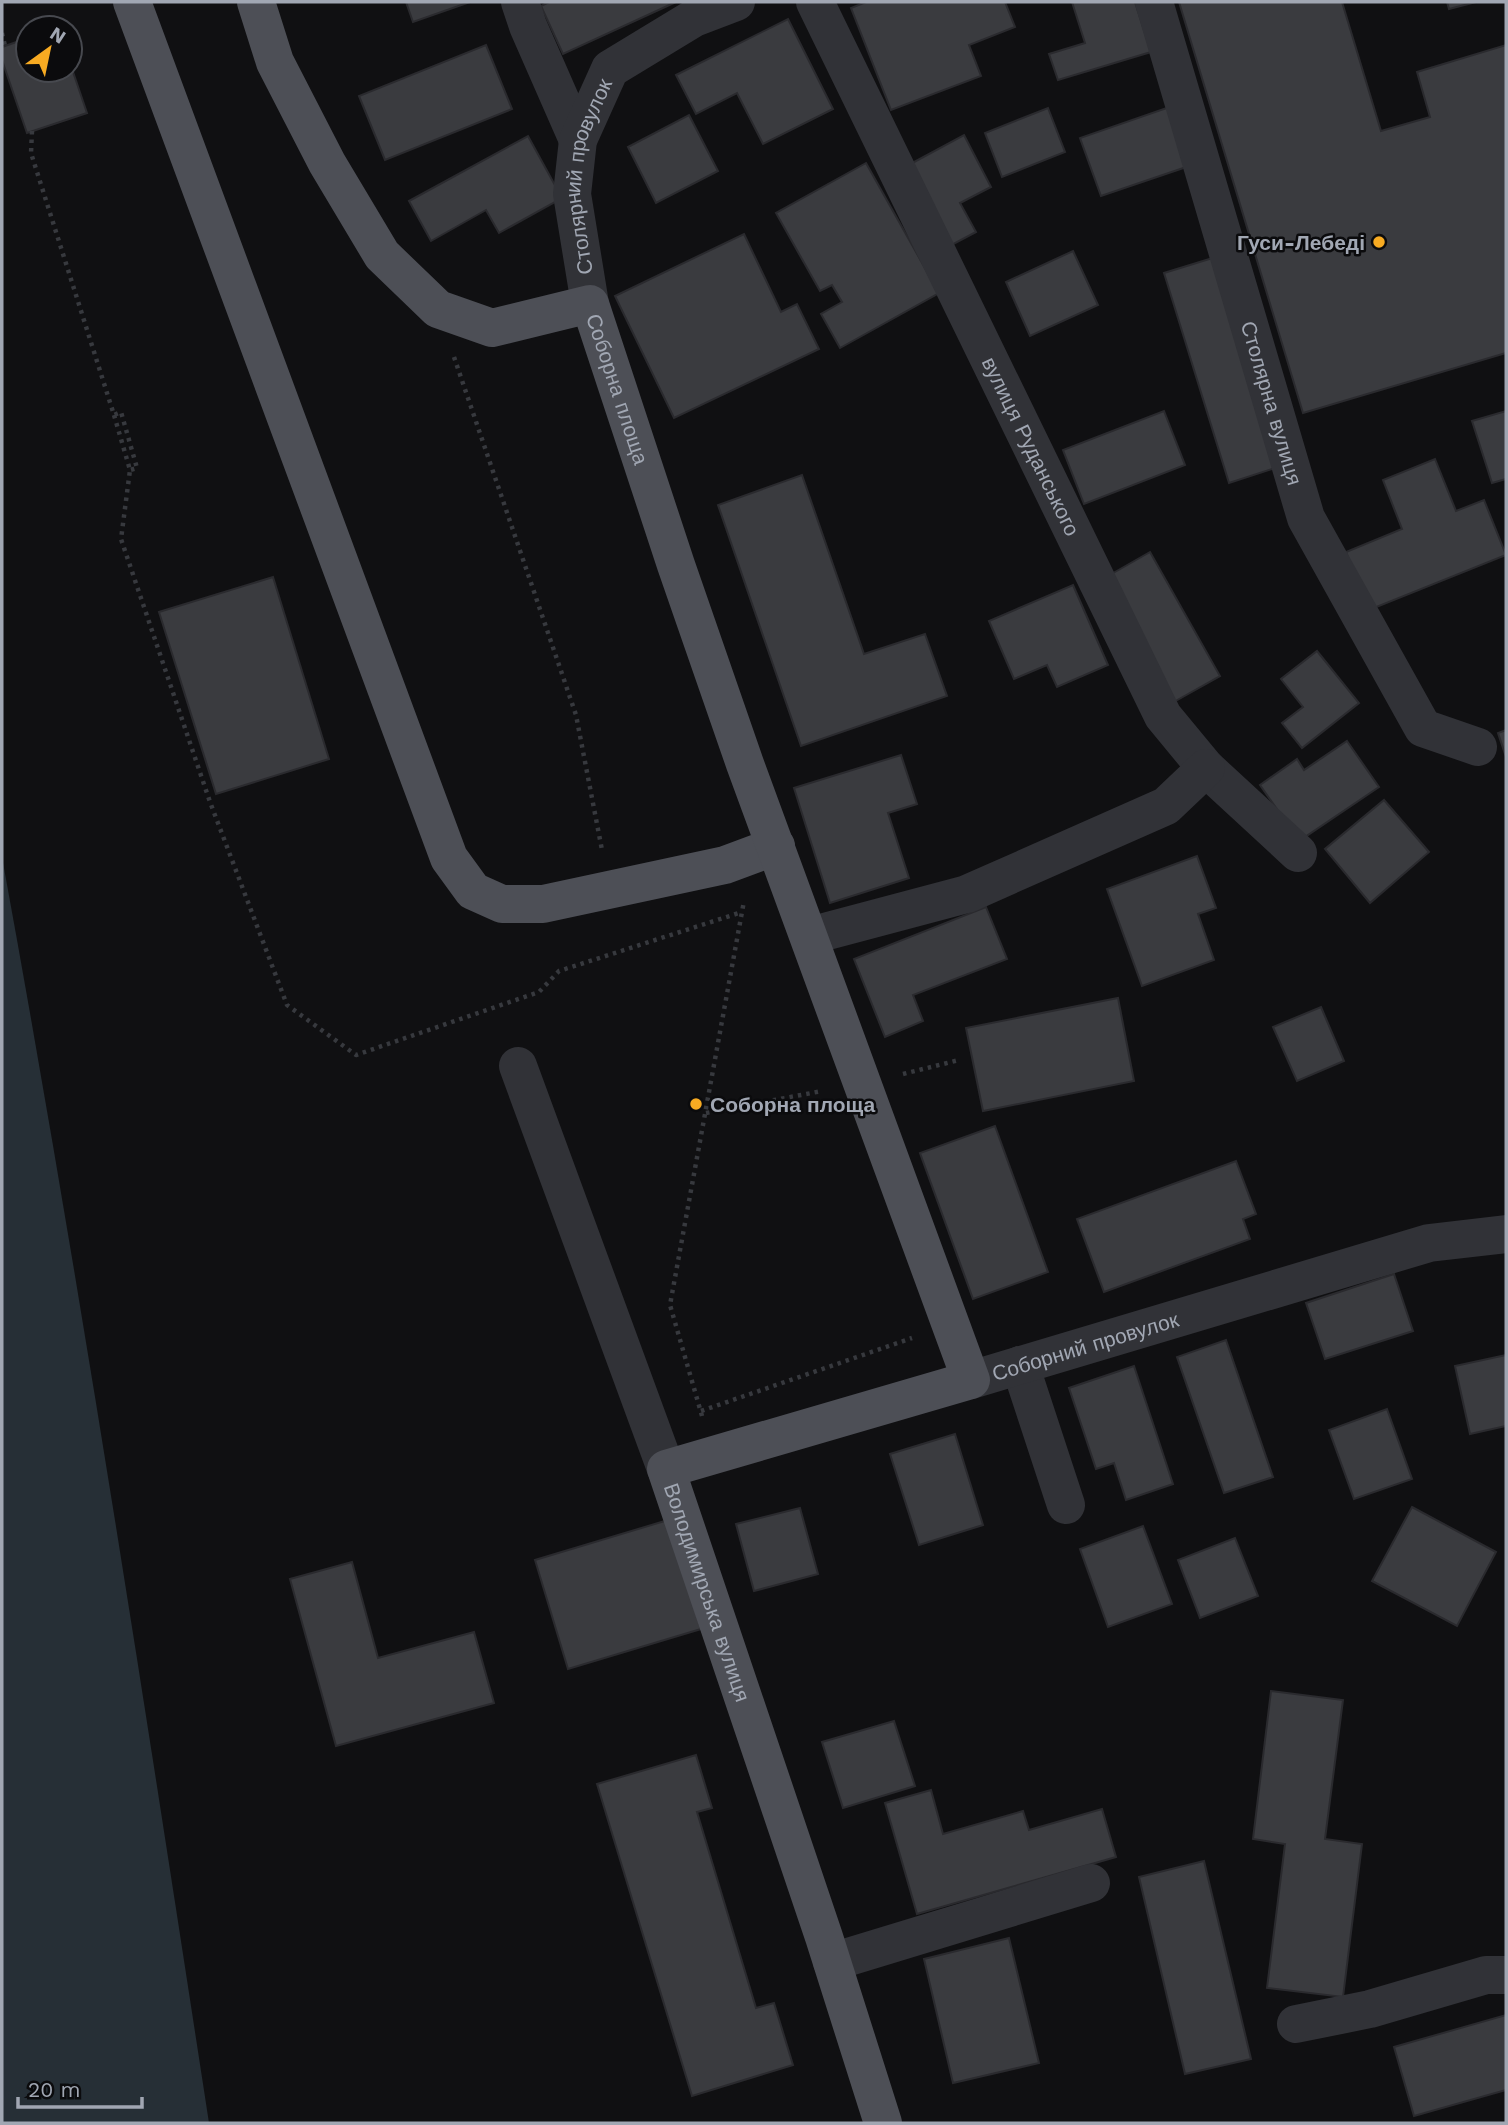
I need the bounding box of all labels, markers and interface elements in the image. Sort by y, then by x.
north arrow [14,14,84,84]
text: N [46,22,70,49]
street label: Столярний провулок [559,74,617,277]
place label: Гуси-Лебеді [1237,230,1365,255]
marker: Гуси-Лебеді [1371,234,1387,250]
street label: Соборна площа [581,310,655,468]
street label: Столярна вулиця [1236,318,1308,488]
street label: вулиця Руданського [977,352,1086,540]
place label: Соборна площа [710,1092,876,1117]
marker: Соборна площа [688,1096,704,1112]
street label: Соборний провулок [989,1306,1182,1386]
street label: Володимирська вулиця [659,1480,756,1705]
scale bar [18,2066,142,2110]
text: 20 m [28,2077,80,2102]

